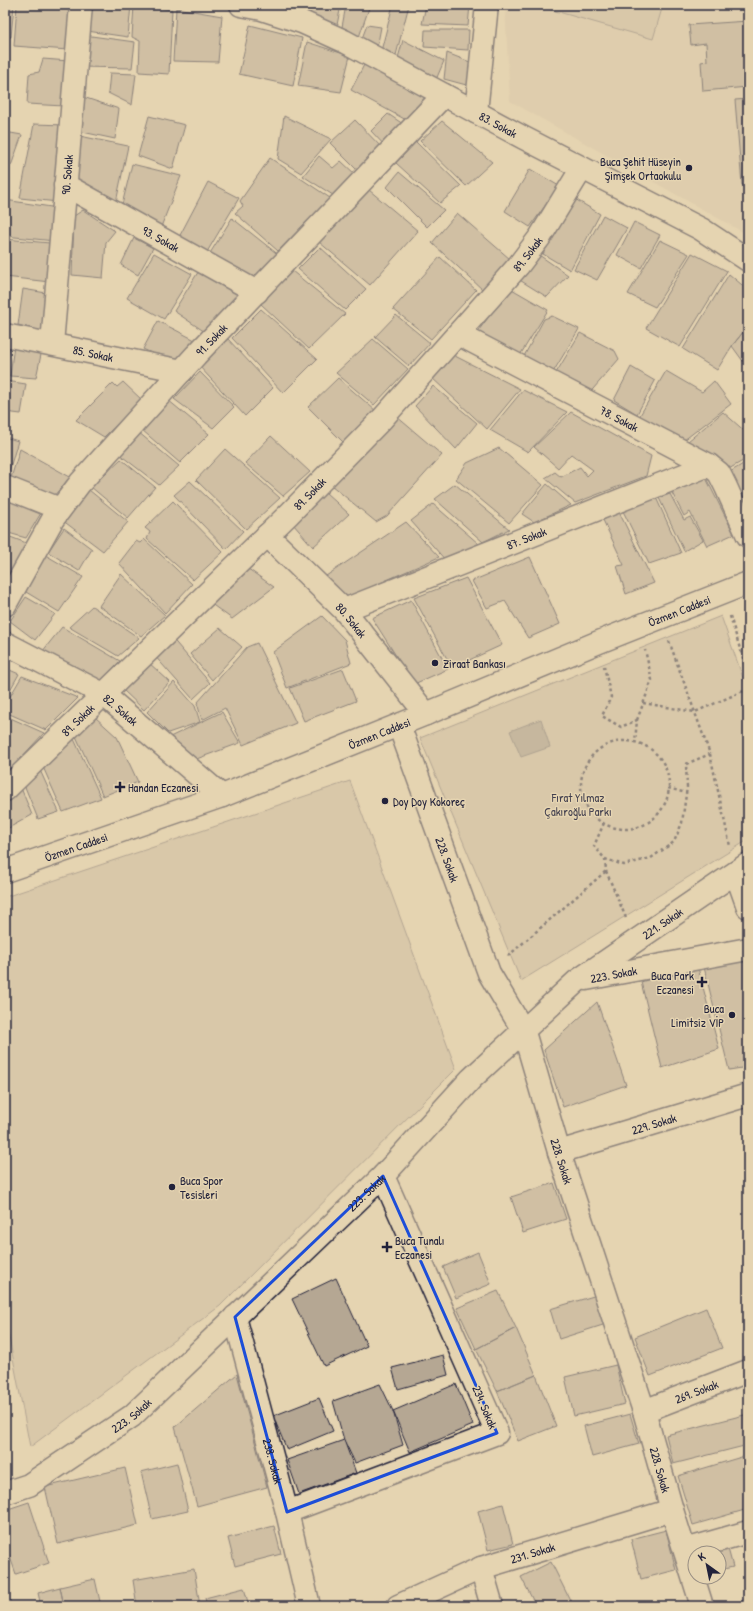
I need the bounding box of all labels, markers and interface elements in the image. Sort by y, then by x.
street label: 83. Sokak [476,107,521,141]
place label: Buca Şehit Hüseyin Şimşek Ortaokulu [600,153,681,184]
street label: 90. Sokak [56,154,77,195]
marker: Buca Şehit Hüseyin Şimşek Ortaokulu [684,163,694,173]
street label: 93. Sokak [139,221,183,256]
street label: 89. Sokak [509,233,546,275]
street label: 91. Sokak [191,319,231,359]
street label: 85. Sokak [72,341,115,365]
street label: 78. Sokak [597,401,642,435]
street label: 89. Sokak [289,473,329,514]
street label: 87. Sokak [504,522,549,553]
street label: Özmen Caddesi [645,590,713,630]
street label: 80. Sokak [332,598,371,641]
place label: Ziraat Bankası [443,655,506,672]
marker: Ziraat Bankası [430,658,440,668]
street label: 82. Sokak [100,689,142,729]
street label: 89. Sokak [57,700,98,740]
street label: Özmen Caddesi [346,713,413,753]
place label: Handan Eczanesi [128,779,199,796]
marker: Handan Eczanesi [115,782,125,792]
park label: Fırat Yılmaz Çakıroğlu Parkı [544,789,612,820]
place label: Doy Doy Kokoreç [393,793,465,810]
marker: Doy Doy Kokoreç [380,796,390,806]
street label: Özmen Caddesi [42,828,110,865]
street label: 228. Sokak [432,835,464,884]
street label: 221. Sokak [638,903,686,943]
street label: 223. Sokak [589,961,638,987]
place label: Buca Park Eczanesi [651,967,694,998]
marker: Buca Park Eczanesi [697,977,707,987]
place label: Buca Limitsiz VİP [671,1000,724,1031]
marker: Buca Limitsiz VİP [727,1010,737,1020]
street label: 229. Sokak [629,1109,678,1138]
street label: 228. Sokak [547,1136,577,1186]
street label: 223. Sokak [343,1170,389,1215]
place label: Buca Spor Tesisleri [180,1172,223,1203]
marker: Buca Spor Tesisleri [167,1182,177,1192]
place label: Buca Tunalı Eczanesi [395,1232,444,1263]
marker: Buca Tunalı Eczanesi [382,1242,392,1252]
street label: 269. Sokak [672,1375,720,1407]
street label: 234. Sokak [468,1383,502,1431]
street label: 223. Sokak [108,1394,155,1436]
street label: 238. Sokak [259,1436,288,1486]
street label: 228. Sokak [646,1445,675,1495]
street label: 231. Sokak [508,1538,557,1567]
north arrow [687,1545,727,1585]
text: K [695,1549,708,1564]

